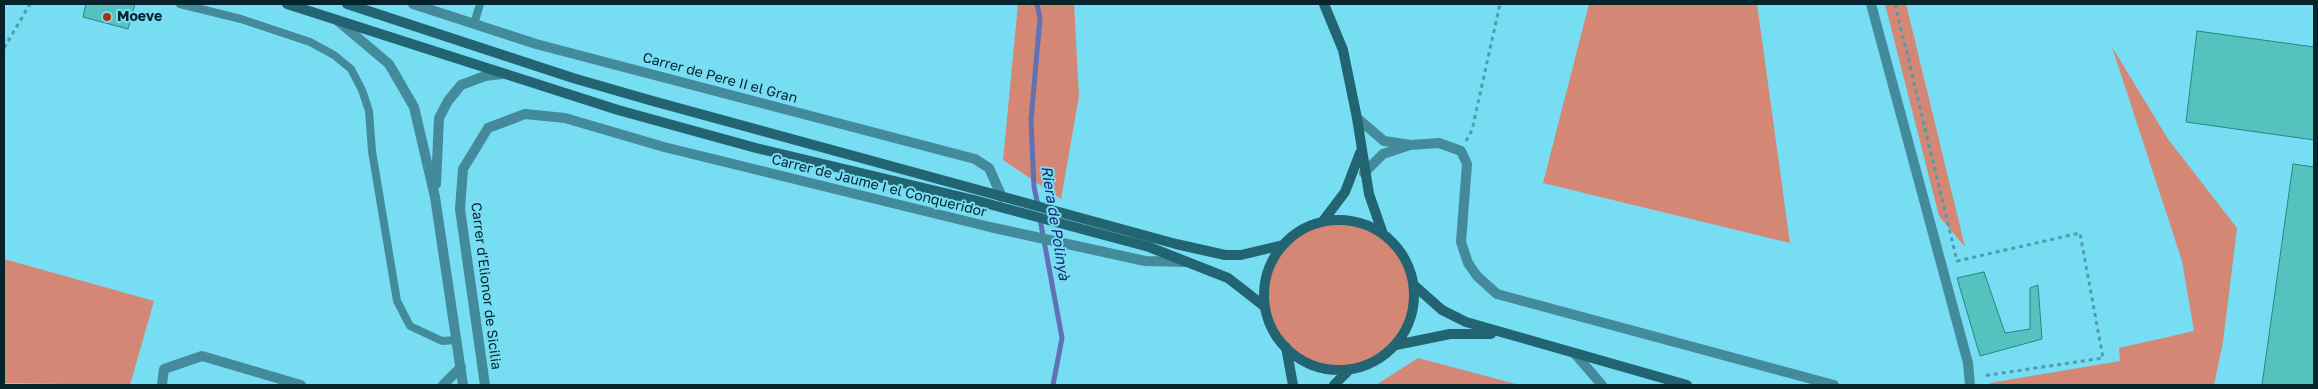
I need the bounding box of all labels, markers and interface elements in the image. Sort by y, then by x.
place label: Moeve [117,9,162,25]
marker: Moeve [101,11,113,23]
street label: Carrer de Pere II el Gran [641,49,799,107]
street label: Carrer de Jaume I el Conqueridor [770,151,988,221]
water label: Riera de Polinyà [1037,165,1073,281]
street label: Carrer d'Elionor de Sicilia [467,201,505,371]

